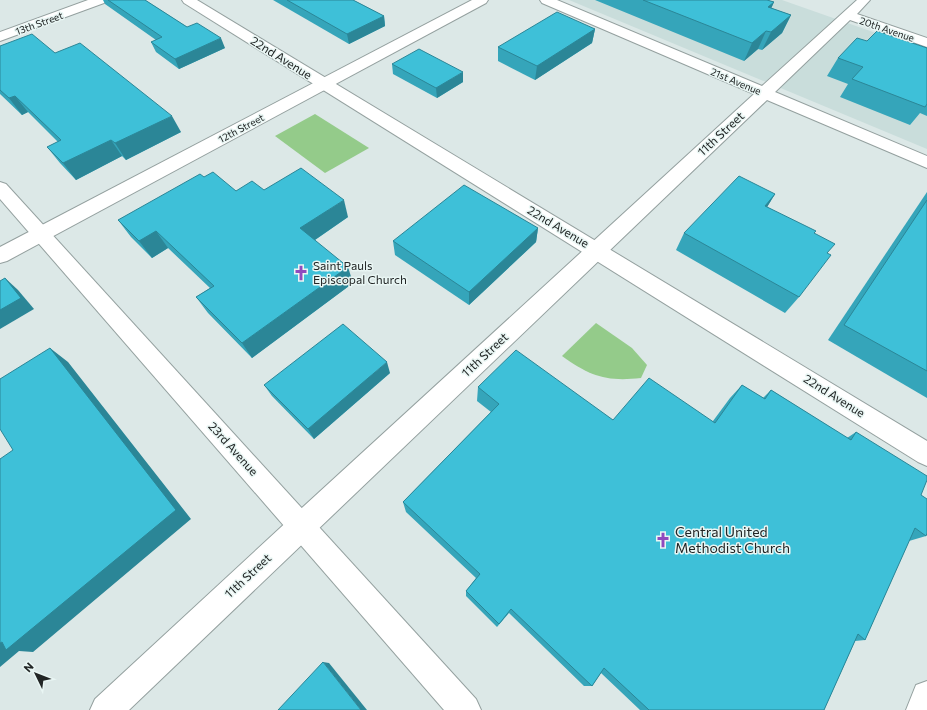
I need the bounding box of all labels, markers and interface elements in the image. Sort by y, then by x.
street label: 13th Street [13,9,65,37]
street label: 20th Avenue [858,14,916,44]
street label: 22nd Avenue [248,33,315,81]
street label: 21st Avenue [709,65,763,97]
street label: 11th Street [694,108,746,158]
street label: 12th Street [216,111,266,145]
street label: 22nd Avenue [525,202,592,250]
place label: Saint Pauls Episcopal Church [313,258,407,286]
church icon: Saint Pauls Episcopal Church [292,264,310,282]
street label: 11th Street [458,329,510,379]
street label: 22nd Avenue [801,371,868,419]
street label: 23rd Avenue [206,419,261,478]
place label: Central United Methodist Church [675,523,790,556]
church icon: Central United Methodist Church [654,531,672,549]
street label: 11th Street [221,550,273,600]
north arrow [16,654,56,694]
text: N [21,659,36,674]

